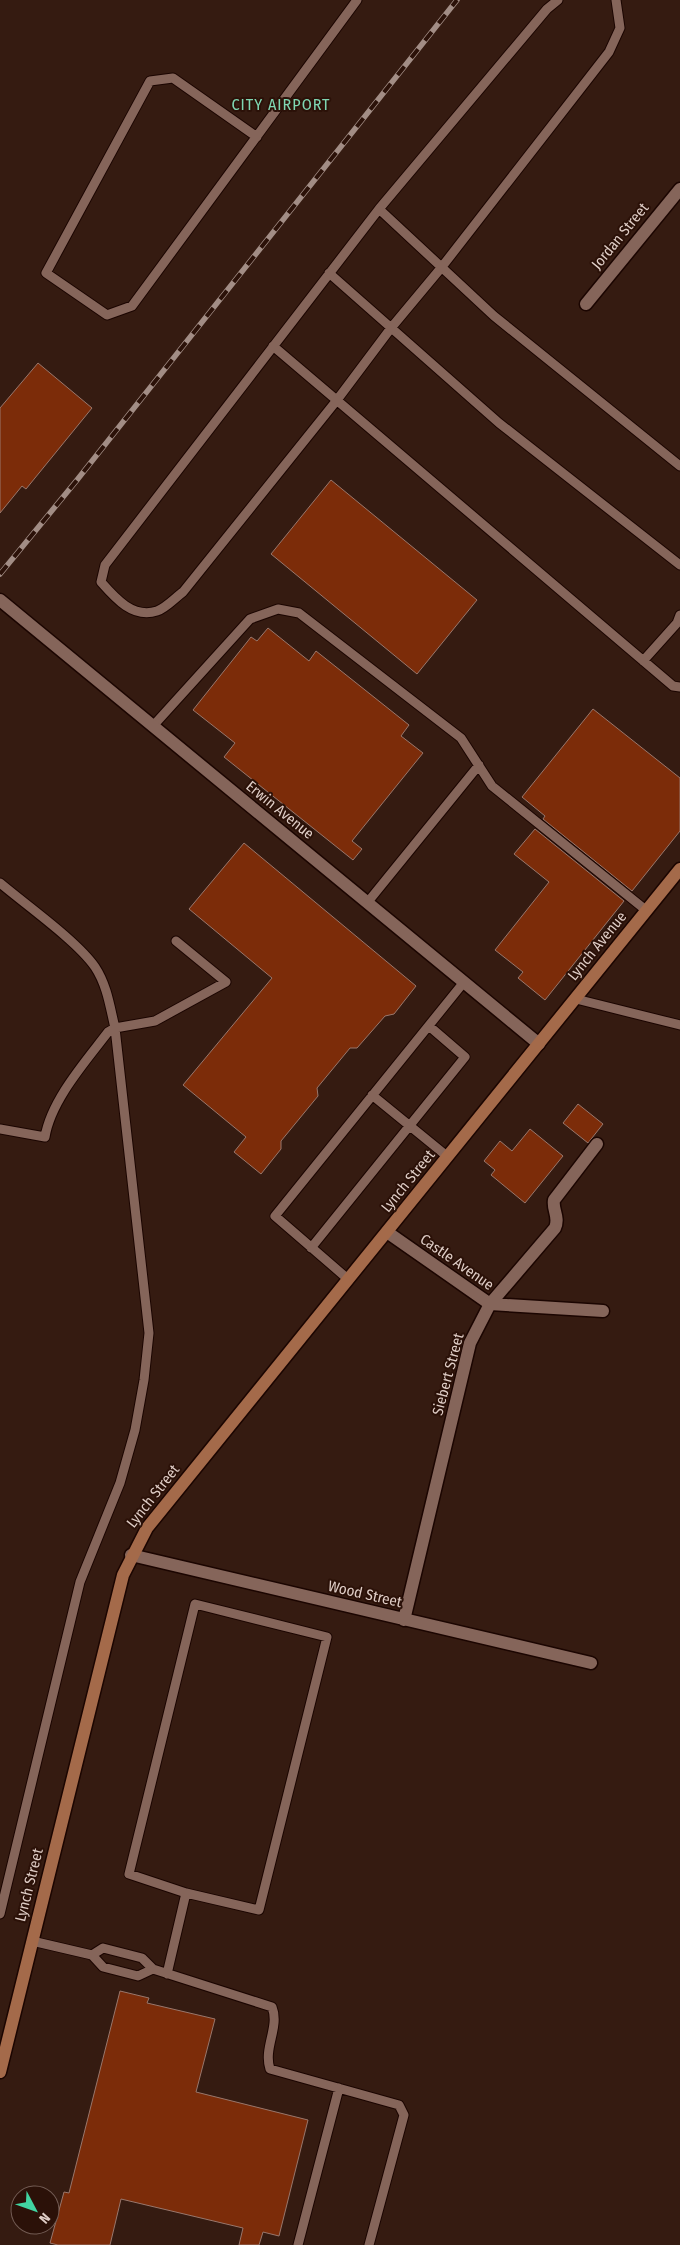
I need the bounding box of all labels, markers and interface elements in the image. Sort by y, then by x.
district label: CITY AIRPORT [231,95,331,114]
street label: Jordan Street [588,199,652,273]
street label: Erwin Avenue [242,777,318,843]
street label: Lynch Avenue [564,908,630,984]
street label: Lynch Street [377,1146,439,1216]
street label: Castle Avenue [417,1230,497,1294]
street label: Siebert Street [428,1331,468,1417]
street label: Lynch Street [123,1461,183,1531]
street label: Wood Street [326,1577,404,1611]
street label: Lynch Street [11,1846,47,1924]
north arrow [10,2185,60,2235]
text: N [35,2209,54,2227]

